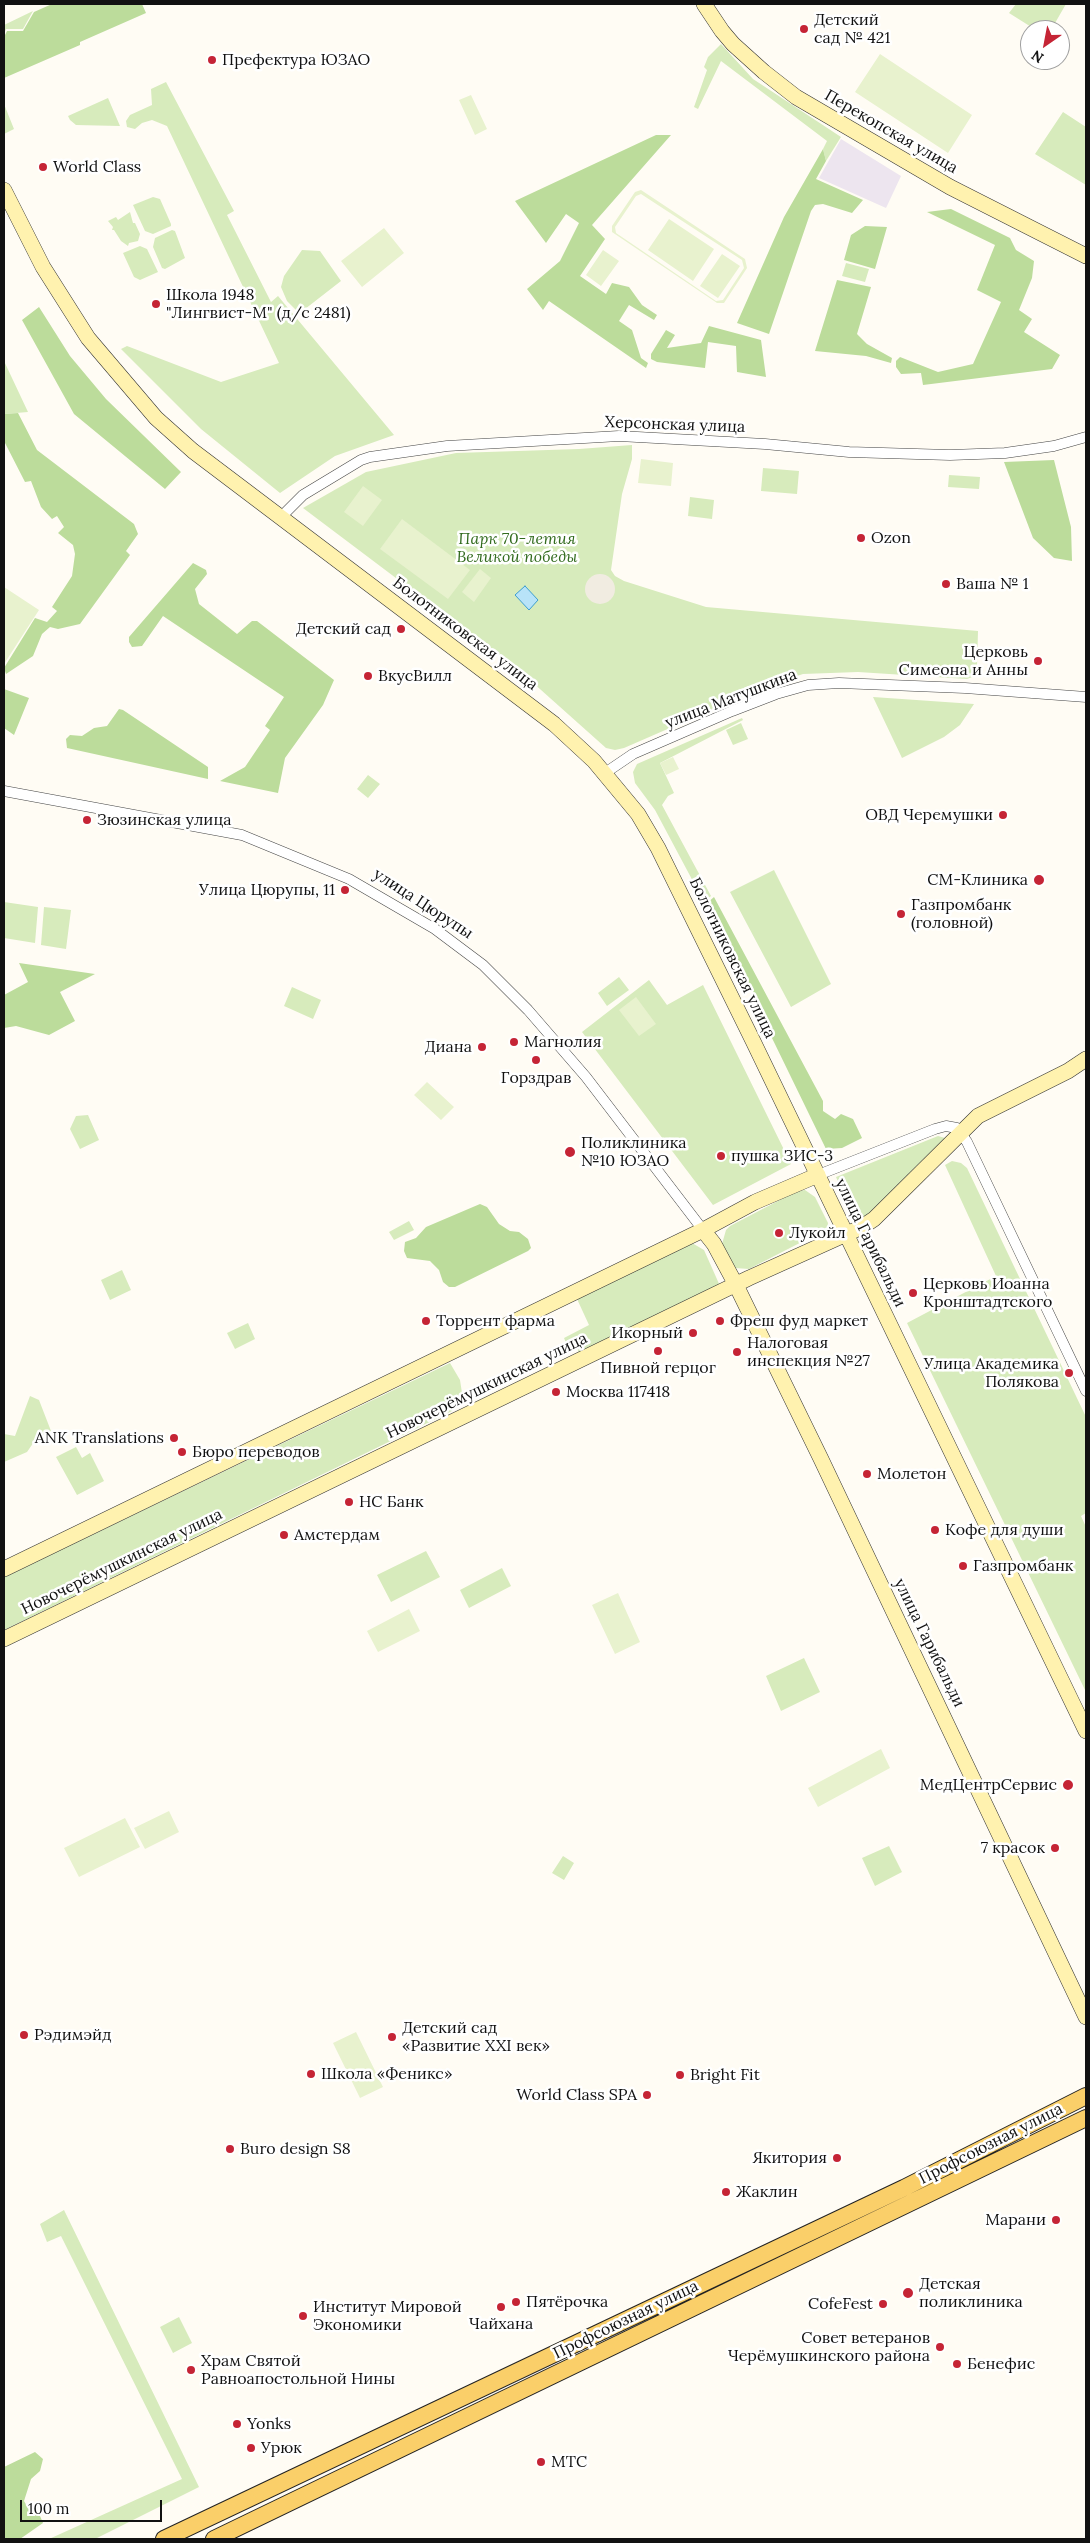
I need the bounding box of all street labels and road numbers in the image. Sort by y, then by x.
street label: Перекопская улица [821,86,961,178]
street label: Херсонская улица [604,413,746,437]
street label: Болотниковская улица [389,573,541,695]
street label: улица Матушкина [662,665,800,733]
street label: улица Цюрупы [370,865,476,943]
street label: Болотниковская улица [685,874,779,1042]
street label: улица Гарибальди [830,1175,910,1311]
street label: Новочерёмушкинская улица [383,1329,591,1443]
street label: Новочерёмушкинская улица [18,1505,226,1619]
street label: улица Гарибальди [889,1575,969,1711]
street label: Профсоюзная улица [916,2099,1066,2189]
street label: Профсоюзная улица [550,2277,702,2363]

